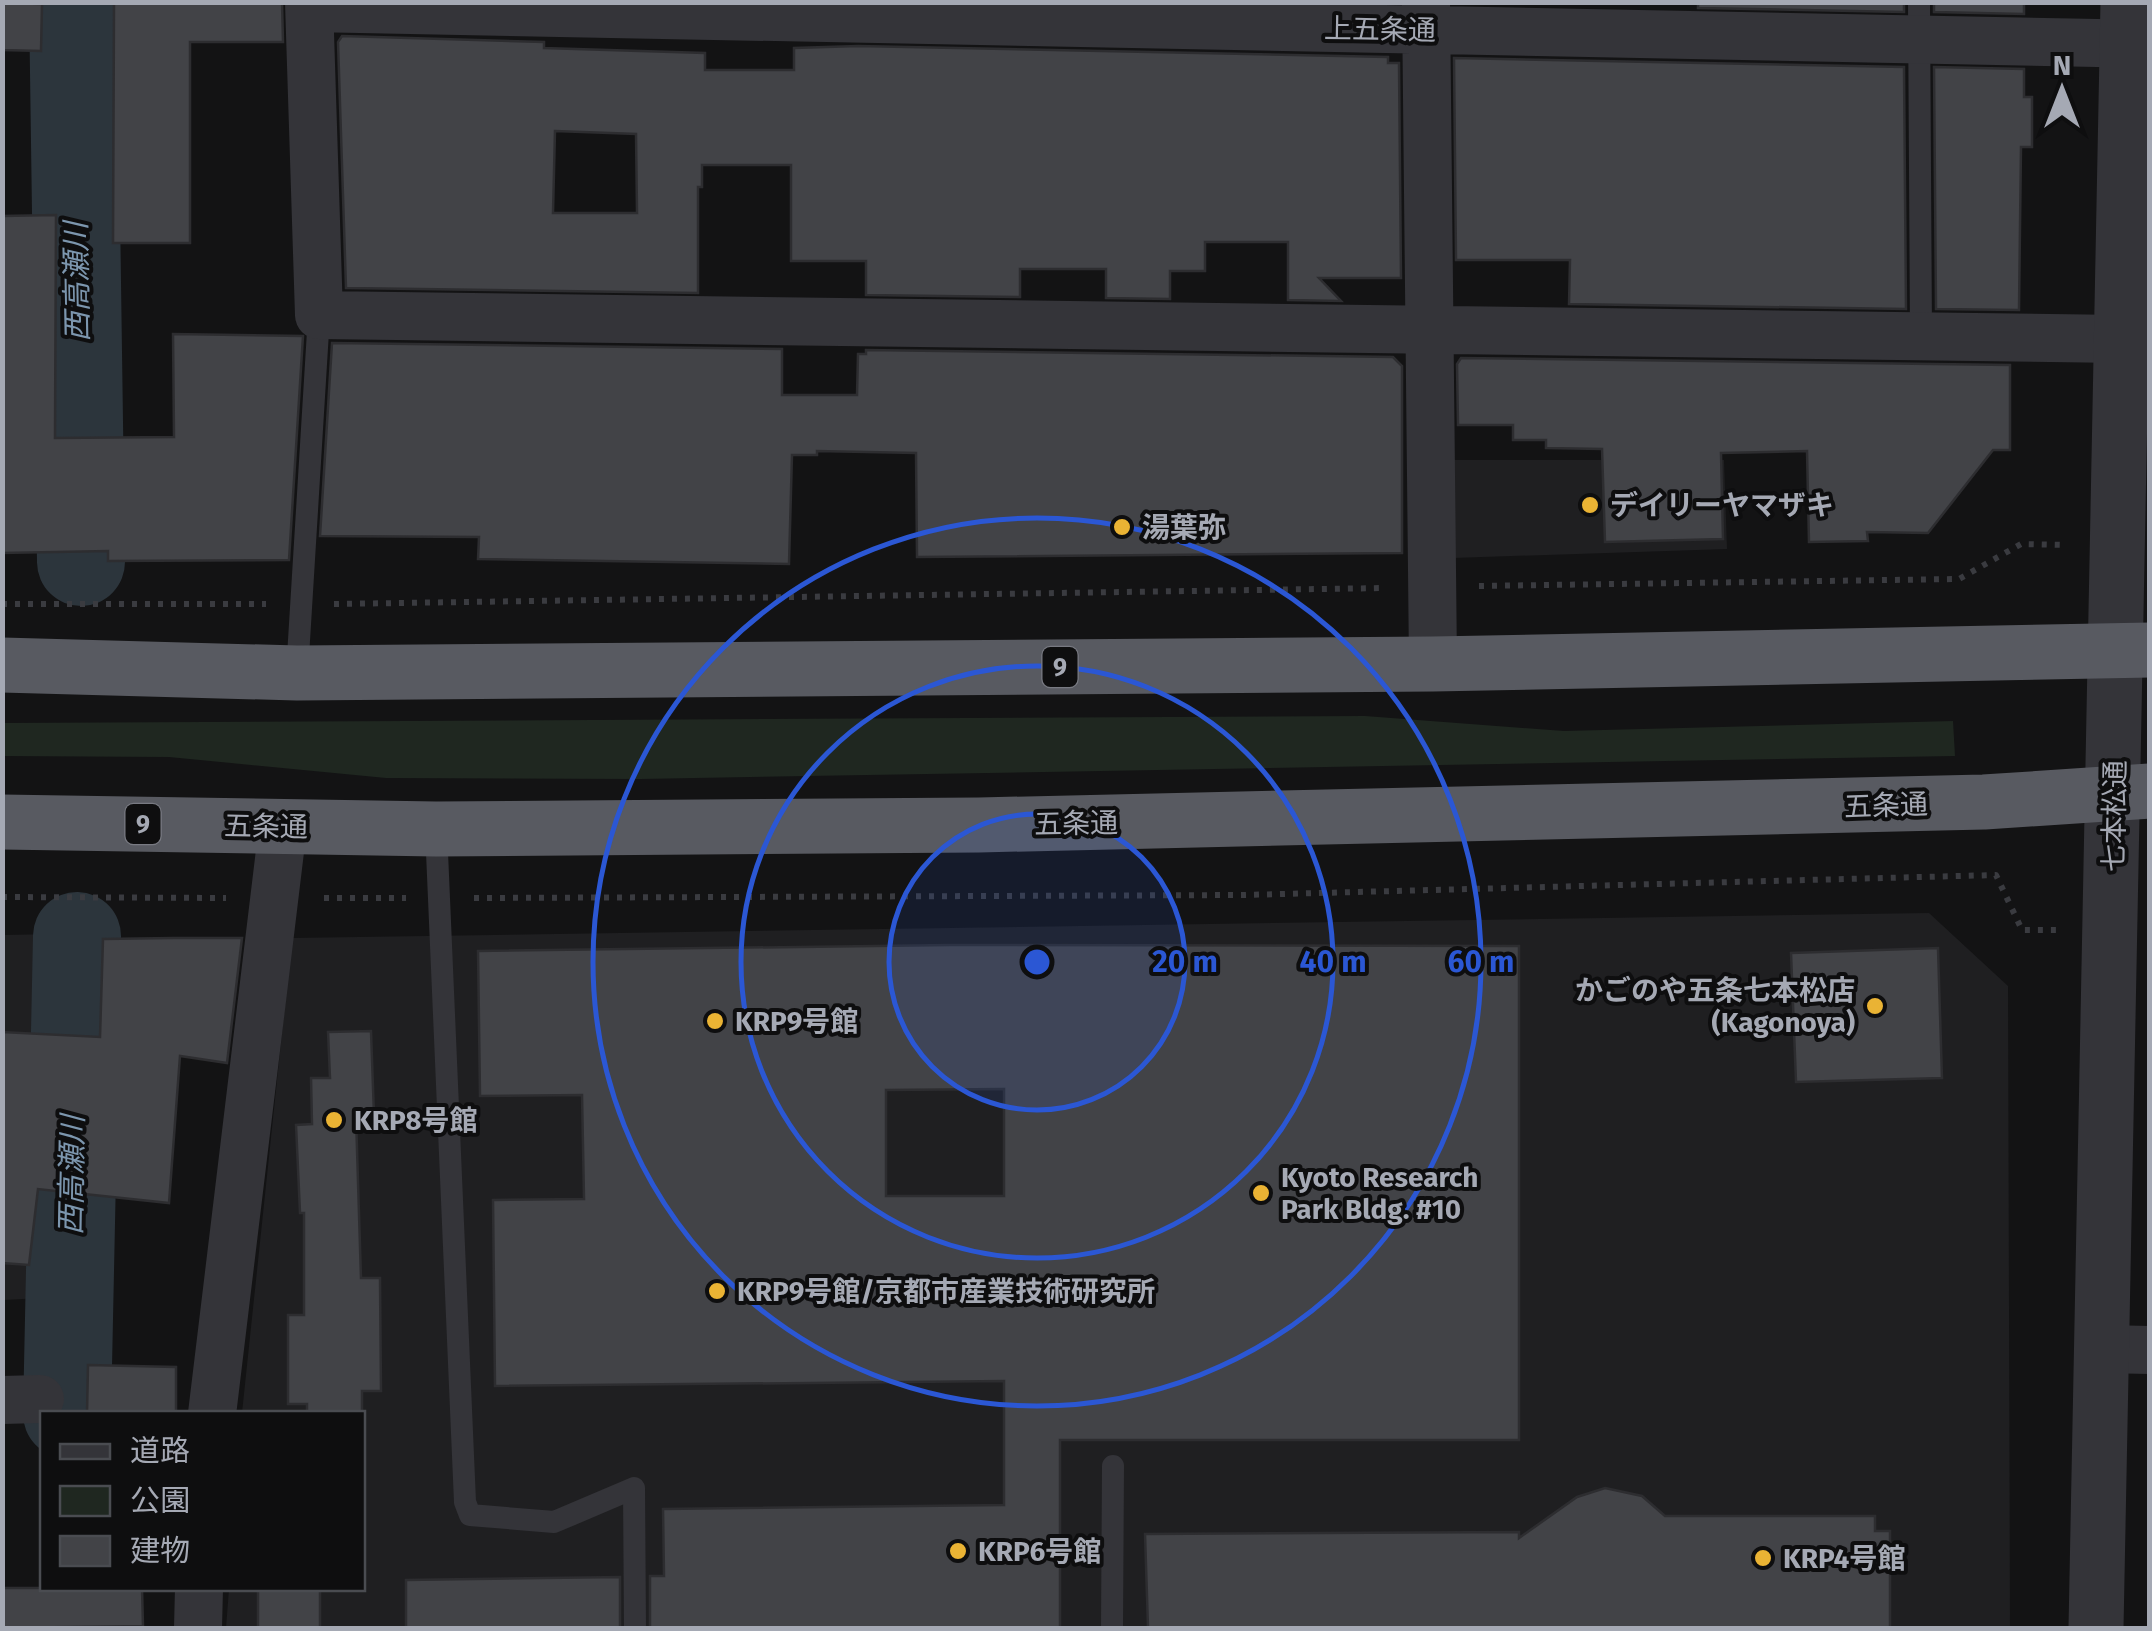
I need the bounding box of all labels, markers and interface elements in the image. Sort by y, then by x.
street label: 上五条通 [1324,12,1436,47]
north arrow [2012,40,2112,140]
text: N [2053,49,2071,82]
water label: 西高瀬川 [58,219,96,342]
place label: デイリーヤマザキ [1610,489,1834,522]
marker: デイリーヤマザキ [1579,494,1601,516]
place label: 湯葉弥 [1142,511,1226,544]
marker: 湯葉弥 [1111,516,1133,538]
road number: 9 [1042,647,1078,687]
street label: 七本松通 [2097,760,2132,872]
street label: 五条通 [1843,788,1929,823]
road number: 9 [126,804,160,844]
street label: 五条通 [1034,806,1118,841]
street label: 五条通 [224,809,308,844]
centre of rings [1019,944,1055,980]
text: 20 m [1152,944,1218,980]
text: 40 m [1300,944,1366,980]
text: 60 m [1448,944,1514,980]
place label: かごのや五条七本松店 (Kagonoya) [1575,974,1855,1039]
marker: かごのや五条七本松店 (Kagonoya) [1864,995,1886,1017]
place label: KRP9号館 [735,1005,858,1038]
marker: KRP9号館 [704,1010,726,1032]
place label: KRP8号館 [354,1104,478,1137]
marker: KRP8号館 [323,1109,345,1131]
water label: 西高瀬川 [53,1112,91,1235]
place label: Kyoto Research Park Bldg. #10 [1281,1161,1479,1226]
marker: Kyoto Research Park Bldg. #10 [1250,1182,1272,1204]
place label: KRP9号館/京都市産業技術研究所 [737,1275,1155,1308]
marker: KRP9号館/京都市産業技術研究所 [706,1280,728,1302]
legend [40,1411,365,1591]
text: 道路 [130,1433,190,1469]
text: 公園 [130,1483,190,1519]
text: 建物 [130,1533,190,1569]
place label: KRP6号館 [978,1535,1101,1568]
marker: KRP6号館 [947,1540,969,1562]
place label: KRP4号館 [1783,1542,1905,1575]
marker: KRP4号館 [1752,1547,1774,1569]

